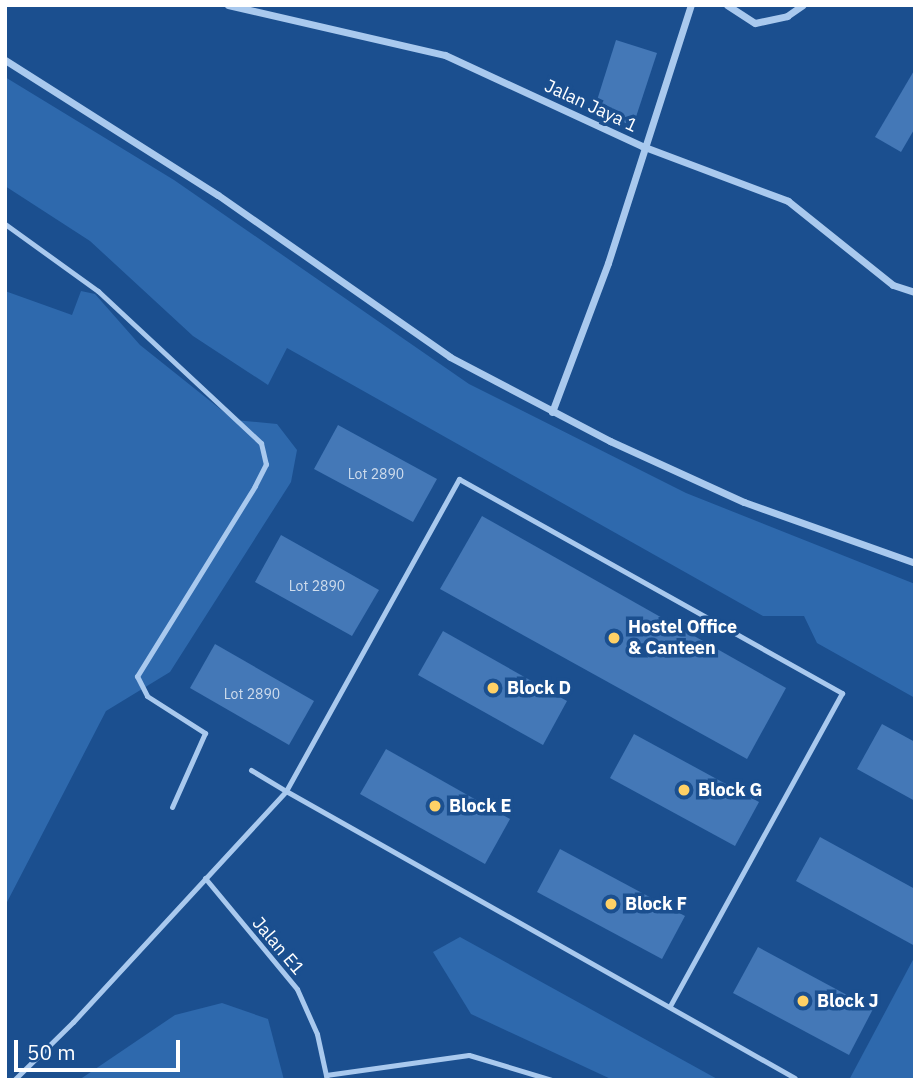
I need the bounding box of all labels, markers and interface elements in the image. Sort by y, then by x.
street label: Jalan Jaya 1 [541,75,641,137]
house number: Lot 2890 [348,466,404,482]
house number: Lot 2890 [289,578,345,594]
place label: Hostel Office & Canteen [628,617,737,660]
marker: Hostel Office & Canteen [606,630,622,646]
place label: Block D [507,677,571,699]
marker: Block D [485,680,501,696]
house number: Lot 2890 [224,686,280,702]
place label: Block G [698,779,762,801]
marker: Block G [676,782,692,798]
place label: Block E [449,795,511,817]
marker: Block E [427,798,443,814]
place label: Block F [625,893,687,915]
marker: Block F [603,896,619,912]
street label: Jalan E1 [248,913,308,979]
place label: Block J [817,990,879,1012]
marker: Block J [795,993,811,1009]
scale bar [18,1026,184,1070]
text: 50 m [27,1038,76,1066]

